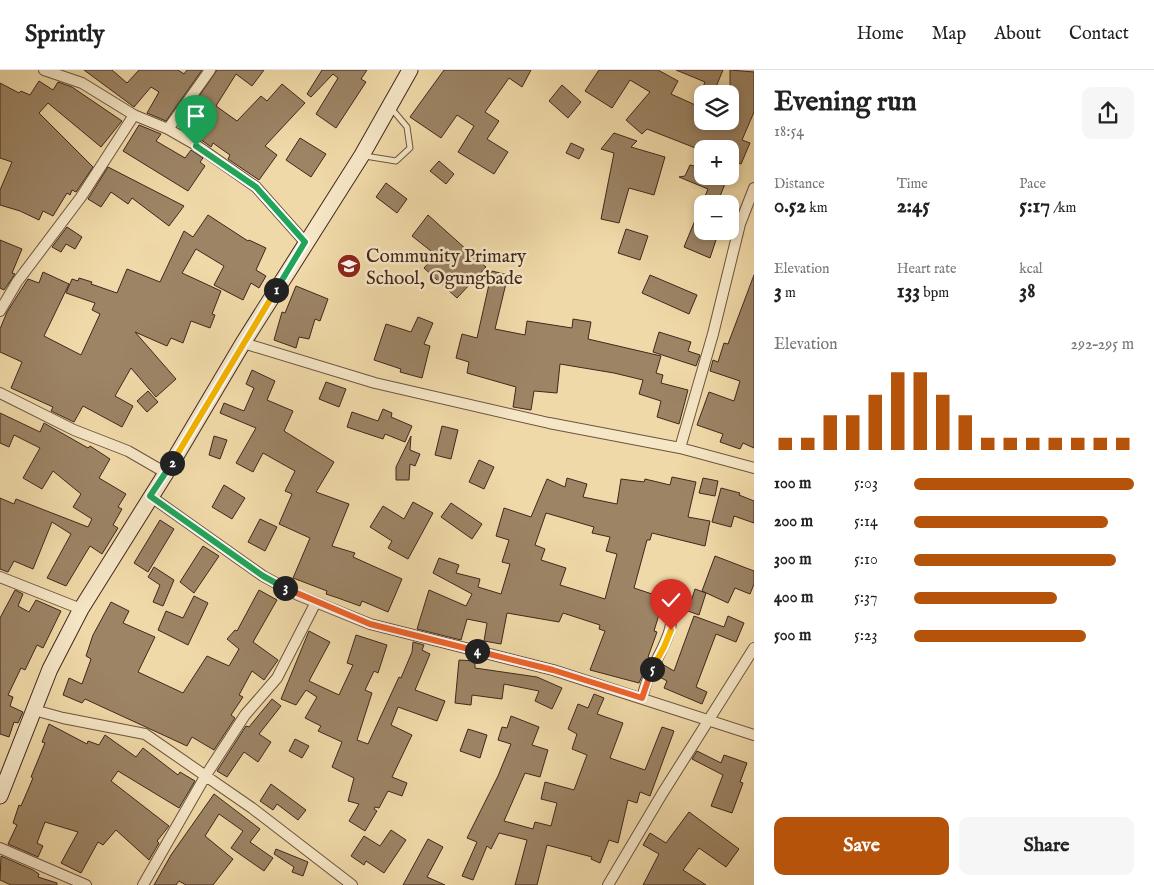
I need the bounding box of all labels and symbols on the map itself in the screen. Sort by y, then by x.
pin [175,95,217,146]
place label: Community Primary School, Ogungbade [366,245,527,291]
school or university icon: Community Primary School, Ogungbade [336,253,362,279]
pin: 1 [264,278,288,302]
pin: 2 [160,450,184,476]
pin: 3 [272,576,298,600]
pin [650,579,692,630]
pin: 4 [464,638,490,664]
pin: 5 [640,656,664,682]

